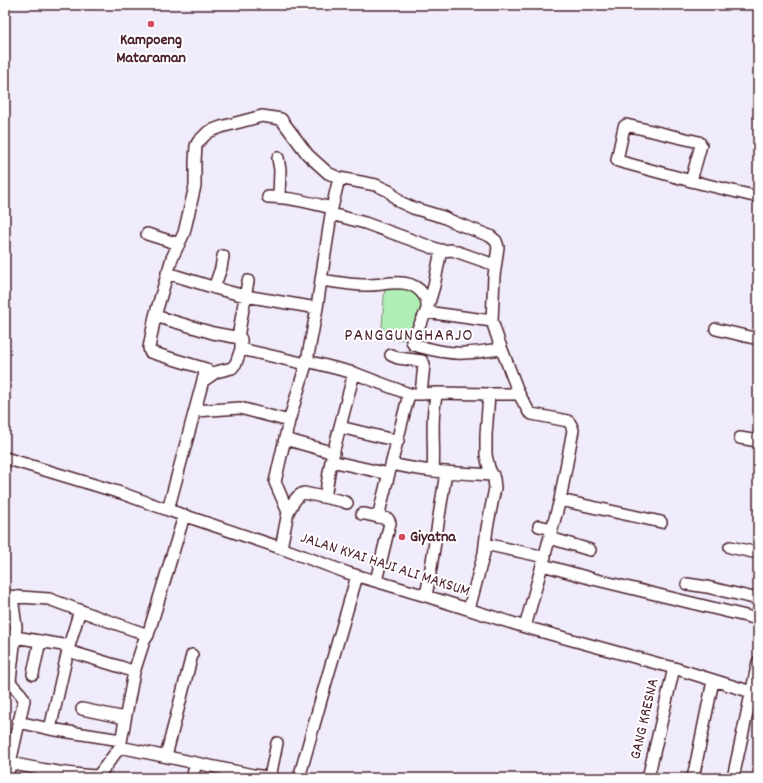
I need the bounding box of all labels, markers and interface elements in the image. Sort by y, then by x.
marker: Kampoeng Mataraman [146,19,156,29]
place label: Kampoeng Mataraman [116,29,186,70]
district label: PANGGUNGHARJO [344,324,474,349]
place label: Giyatna [410,526,457,549]
street label: JALAN KYAI HAJI ALI MAKSUM [297,527,473,603]
marker: Giyatna [397,532,407,542]
street label: GANG KRESNA [625,676,666,762]

